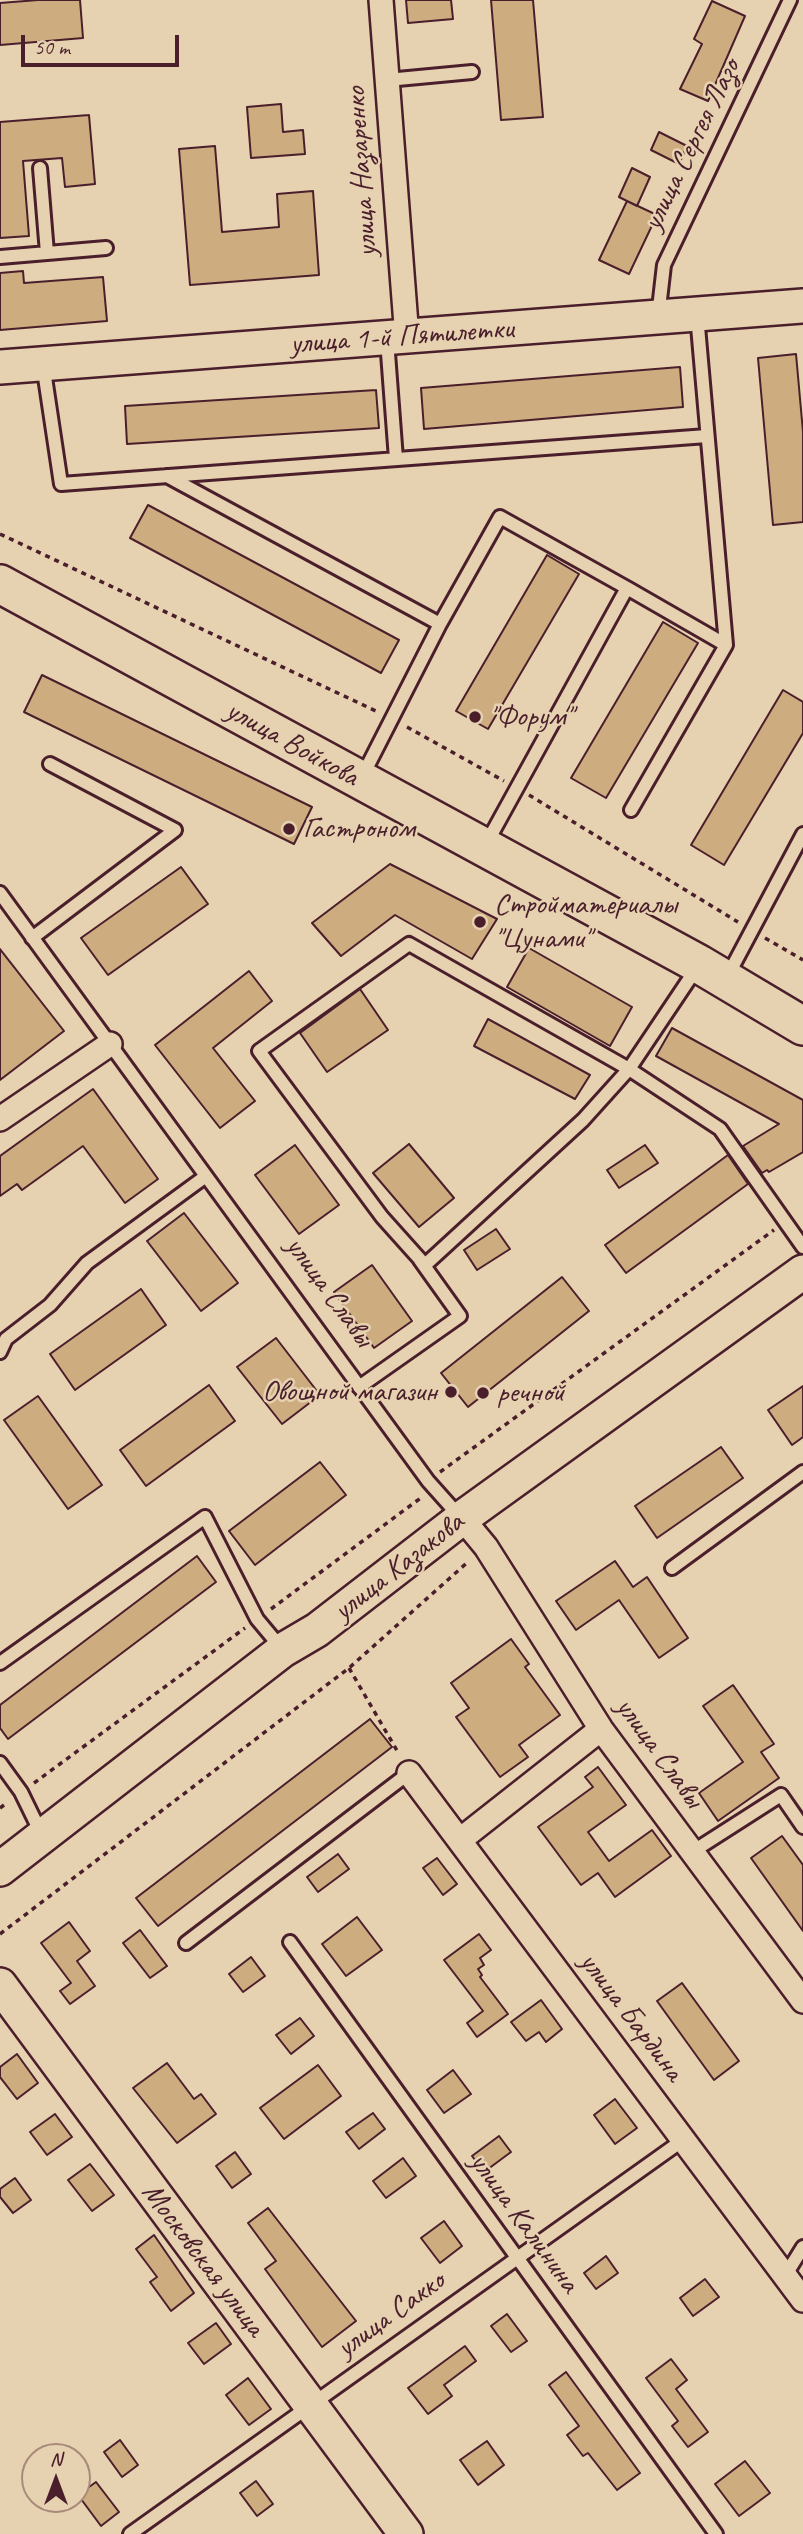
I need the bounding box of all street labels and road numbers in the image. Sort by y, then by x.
street label: улица Сергея Лазо [635,53,749,237]
street label: улица Назаренко [338,86,386,258]
street label: улица 1-й Пятилетки [289,311,515,363]
street label: улица Войкова [219,693,365,795]
street label: улица Славы [277,1230,381,1354]
street label: улица Казакова [327,1505,471,1629]
street label: улица Славы [607,1691,711,1815]
street label: улица Бардина [571,1945,691,2089]
street label: улица Калинина [461,2146,587,2300]
street label: Московская улица [133,2176,273,2344]
street label: улица Сакко [330,2264,452,2366]

